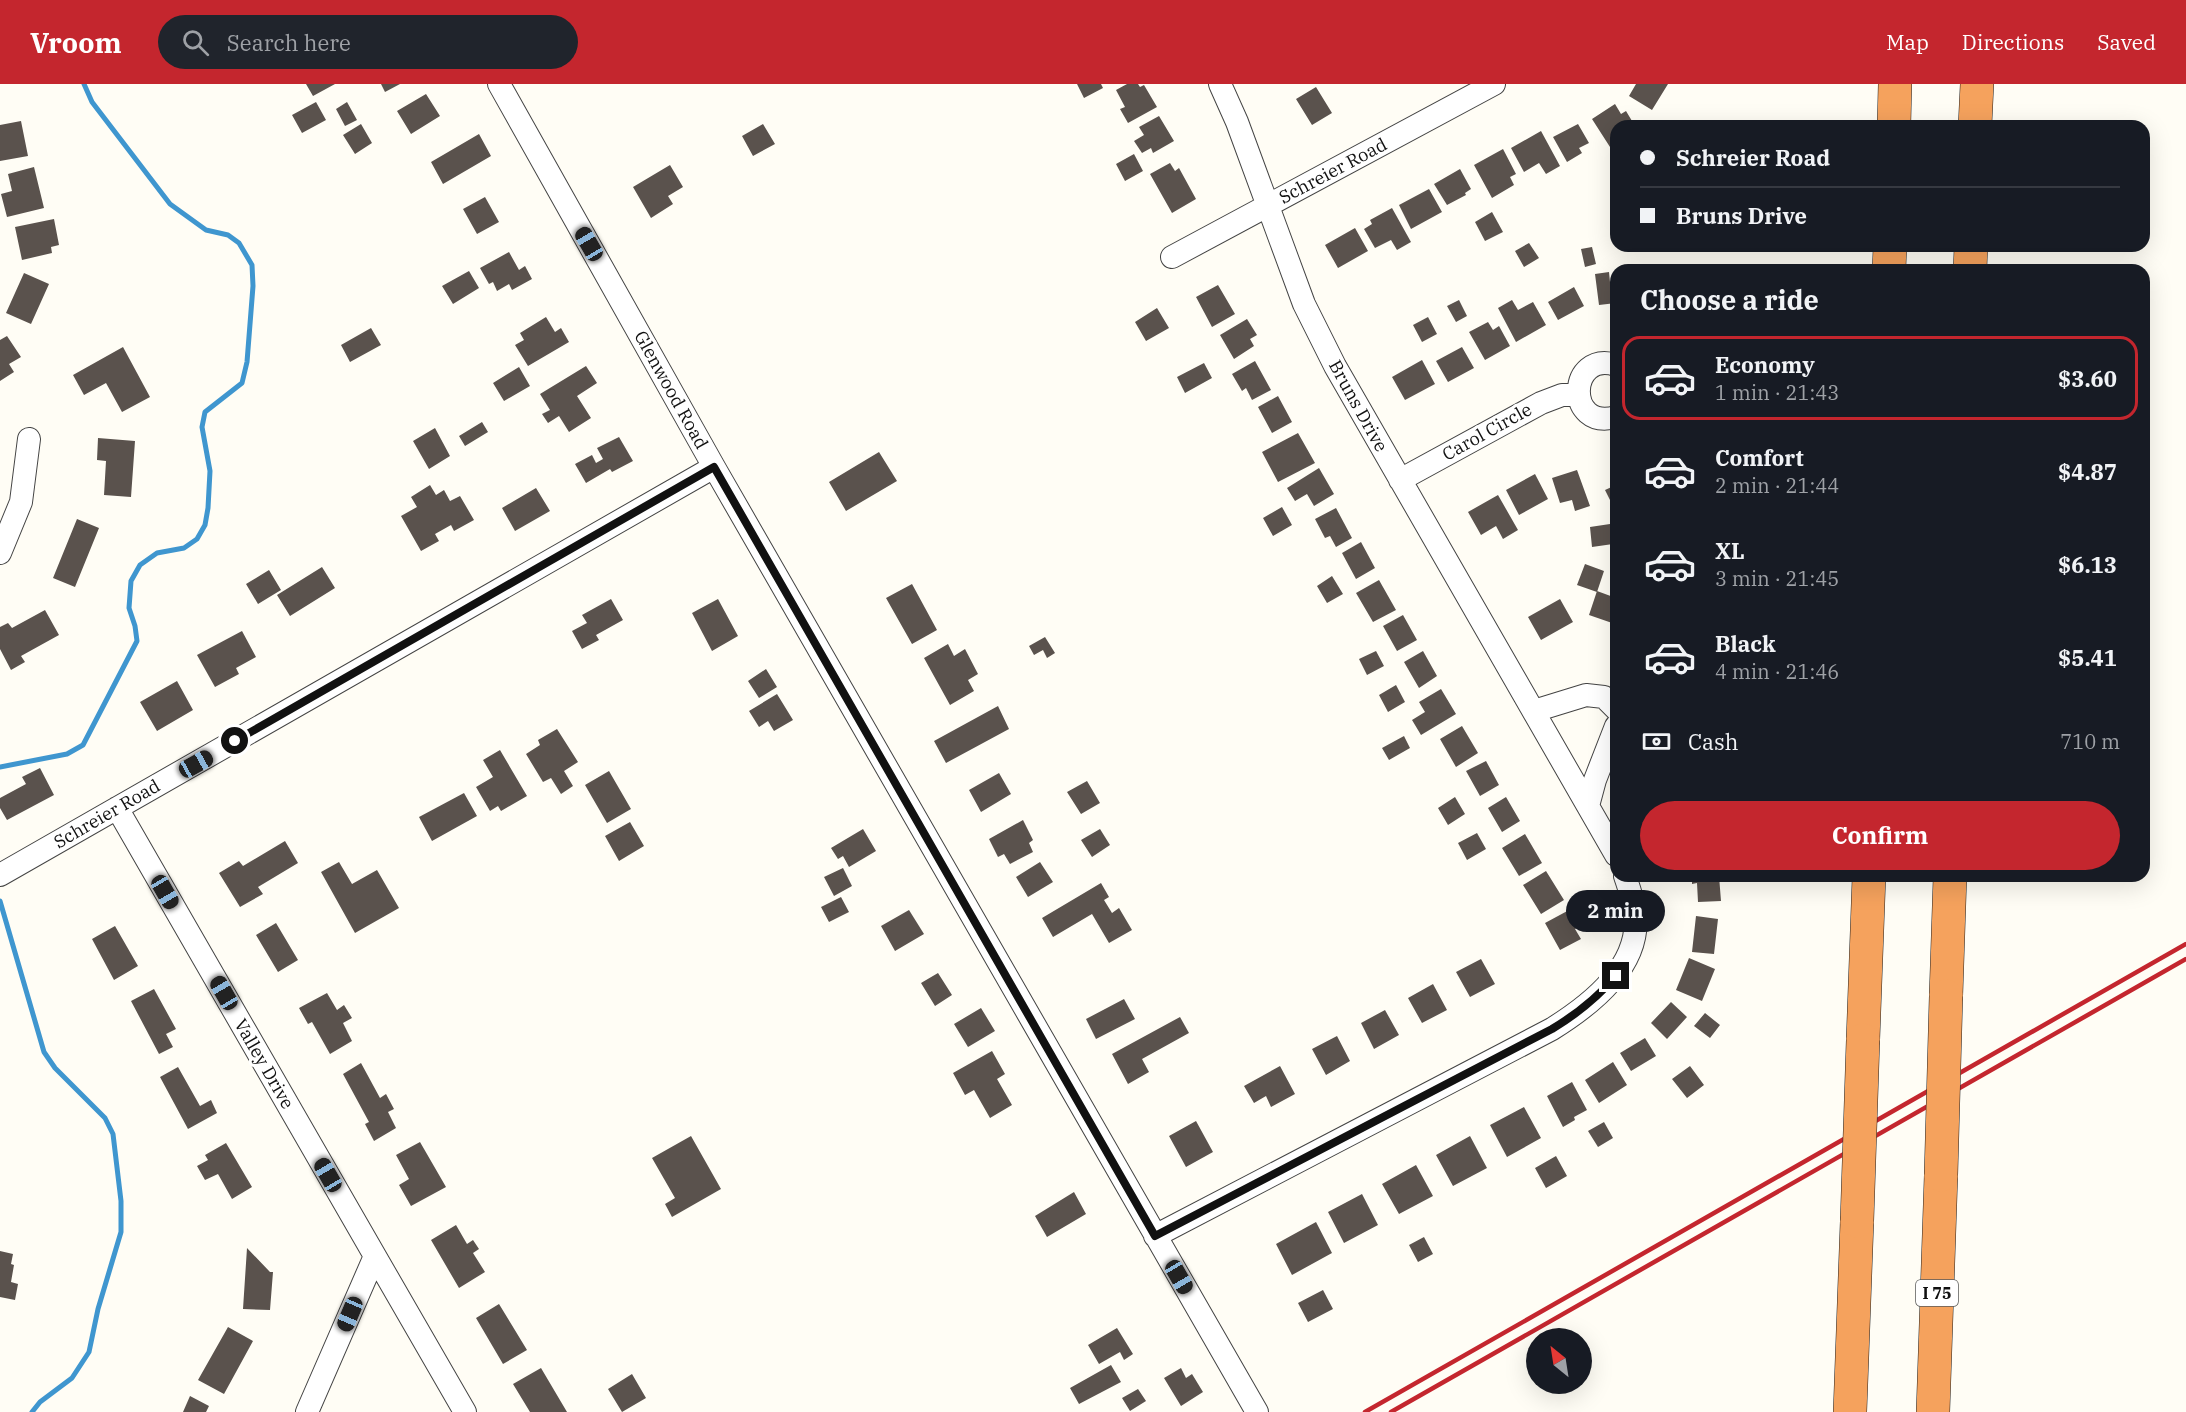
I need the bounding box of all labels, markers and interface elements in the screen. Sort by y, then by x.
search box [158,15,578,69]
text: Vroom [30,24,122,61]
icon: search [179,26,212,59]
text: Search here [227,28,351,57]
text: Map [1886,28,1929,56]
text: Directions [1962,28,2064,56]
text: Saved [2097,28,2156,56]
street label: Schreier Road [1275,132,1391,209]
text: Schreier Road [1676,143,1830,172]
text: Bruns Drive [1676,201,1807,230]
car [572,224,606,264]
text: Choose a ride [1640,282,1819,317]
street label: Glenwood Road [629,326,714,453]
text: Economy [1715,350,1815,379]
icon: car [1643,351,1697,405]
street label: Bruns Drive [1324,356,1393,456]
text: $3.60 [2058,364,2117,393]
text: 1 min · 21:43 [1715,379,1839,406]
street label: Carol Circle [1438,398,1535,466]
text: Comfort [1715,443,1804,472]
icon: car [1643,444,1697,498]
text: $4.87 [2058,457,2117,486]
text: 2 min · 21:44 [1715,472,1839,499]
text: XL [1715,536,1745,565]
icon: car [1643,537,1697,591]
text: $6.13 [2058,550,2117,579]
text: 3 min · 21:45 [1715,565,1839,592]
text: Black [1715,629,1776,658]
icon: car [1643,630,1697,684]
text: $5.41 [2058,643,2117,672]
text: 4 min · 21:46 [1715,658,1839,685]
icon: cash [1640,725,1673,758]
route start [221,727,248,754]
text: Cash [1688,727,1739,756]
text: 710 m [2060,728,2120,755]
car [176,747,216,781]
street label: Schreier Road [49,774,164,853]
button: Confirm [1640,801,2120,870]
car [148,872,182,912]
callout: 2 min [1566,889,1666,931]
text: 2 min [1588,897,1644,924]
route end [1602,962,1629,989]
car [207,973,241,1013]
street label: Valley Drive [229,1015,299,1113]
car [311,1155,345,1195]
car [1162,1257,1196,1297]
road number: I 75 [1916,1280,1958,1306]
car [335,1294,365,1334]
north arrow [1526,1328,1592,1394]
map controls [1526,1328,1592,1394]

